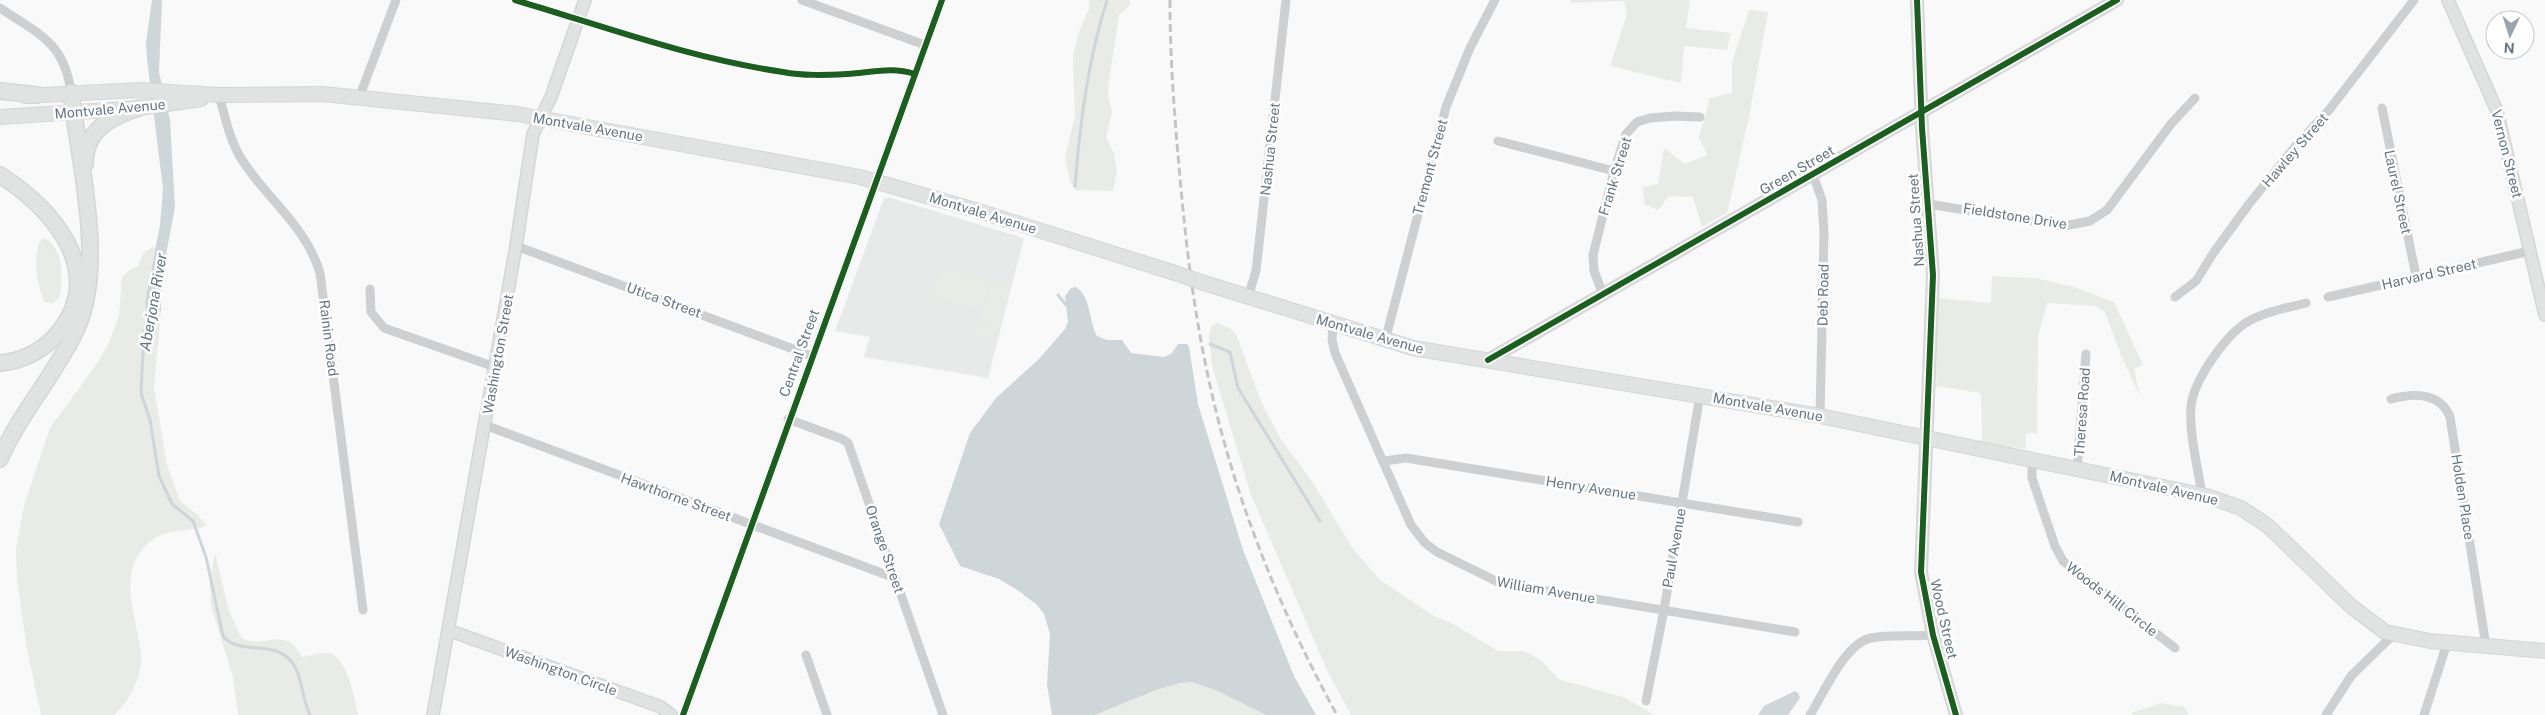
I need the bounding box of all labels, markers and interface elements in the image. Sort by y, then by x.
north arrow [2485,10,2535,60]
text: N [2503,40,2515,56]
street label: Montvale Avenue [54,96,166,122]
street label: Nashua Street [1257,102,1283,196]
street label: Vernon Street [2488,108,2526,200]
street label: Montvale Avenue [532,109,644,145]
street label: Hawley Street [2259,110,2331,190]
street label: Tremont Street [1410,117,1450,217]
street label: Frank Street [1595,135,1635,217]
street label: Green Street [1757,142,1837,198]
street label: Laurel Street [2381,148,2415,236]
street label: Nashua Street [1905,173,1927,267]
street label: Montvale Avenue [927,189,1039,237]
street label: Fieldstone Drive [1962,200,2068,232]
water label: Aberjona River [136,251,170,352]
street label: Harvard Street [2380,255,2478,293]
street label: Deb Road [1814,264,1832,326]
street label: Utica Street [624,279,704,321]
street label: Washington Street [480,293,516,415]
street label: Rainin Road [316,299,342,377]
street label: Central Street [776,307,822,399]
street label: Montvale Avenue [1314,311,1426,357]
street label: Theresa Road [2071,367,2093,457]
street label: Montvale Avenue [1712,389,1824,425]
street label: Holden Place [2448,453,2478,541]
street label: Montvale Avenue [2108,468,2220,508]
street label: Hawthorne Street [619,470,733,524]
street label: Henry Avenue [1545,473,1637,503]
street label: Orange Street [862,503,908,595]
street label: Paul Avenue [1659,507,1689,589]
street label: Woods Hill Circle [2063,558,2161,640]
street label: William Avenue [1495,573,1597,607]
street label: Wood Street [1927,578,1961,660]
street label: Washington Circle [503,643,619,699]

